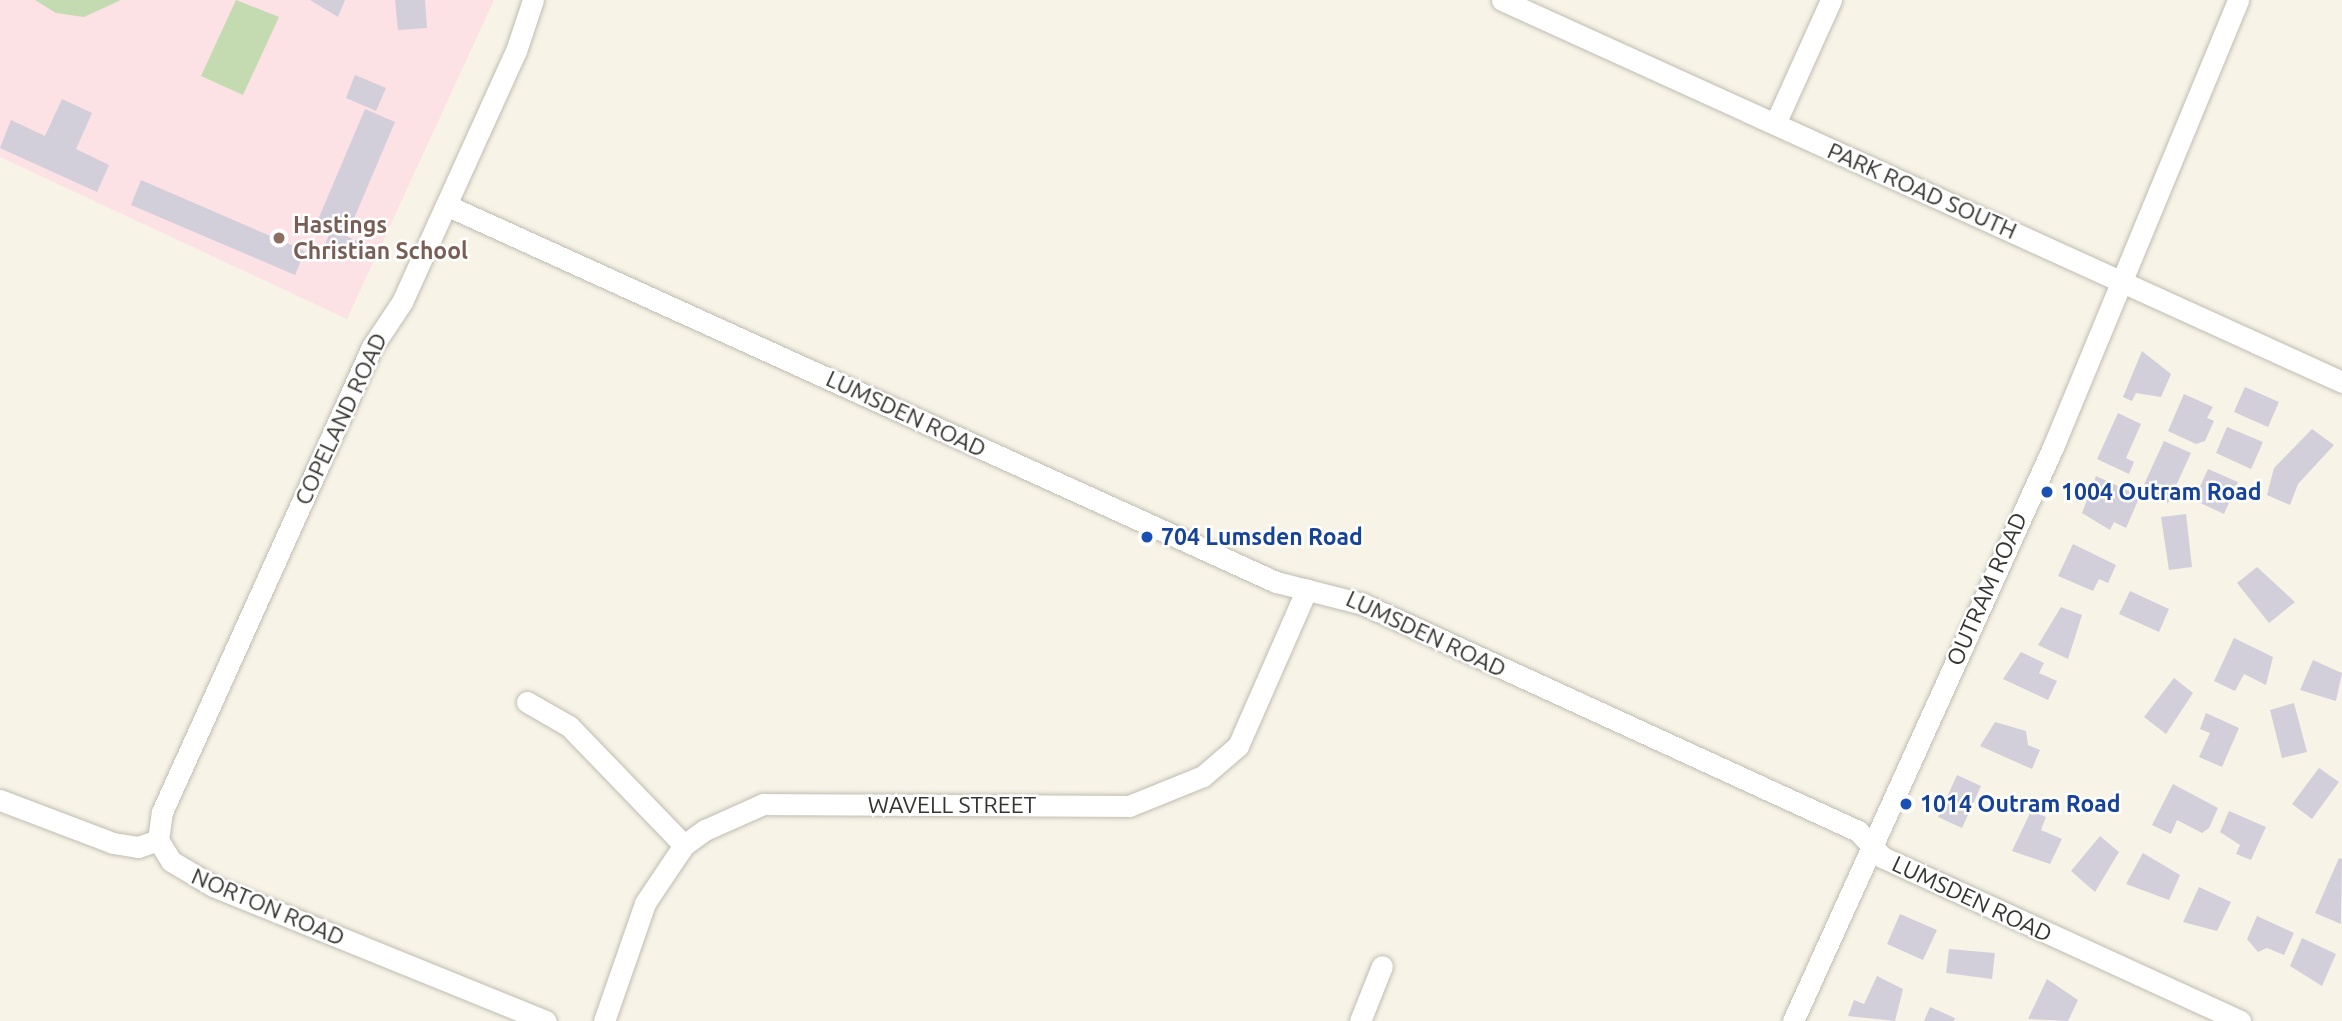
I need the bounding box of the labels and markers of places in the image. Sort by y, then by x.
place label: Hastings Christian School [293,211,468,265]
marker: Hastings Christian School [271,230,287,246]
place label: 1004 Outram Road [2061,478,2262,506]
marker: 1004 Outram Road [2039,484,2055,500]
place label: 704 Lumsden Road [1161,523,1363,551]
marker: 704 Lumsden Road [1139,529,1155,545]
place label: 1014 Outram Road [1920,790,2121,818]
marker: 1014 Outram Road [1898,796,1914,812]

